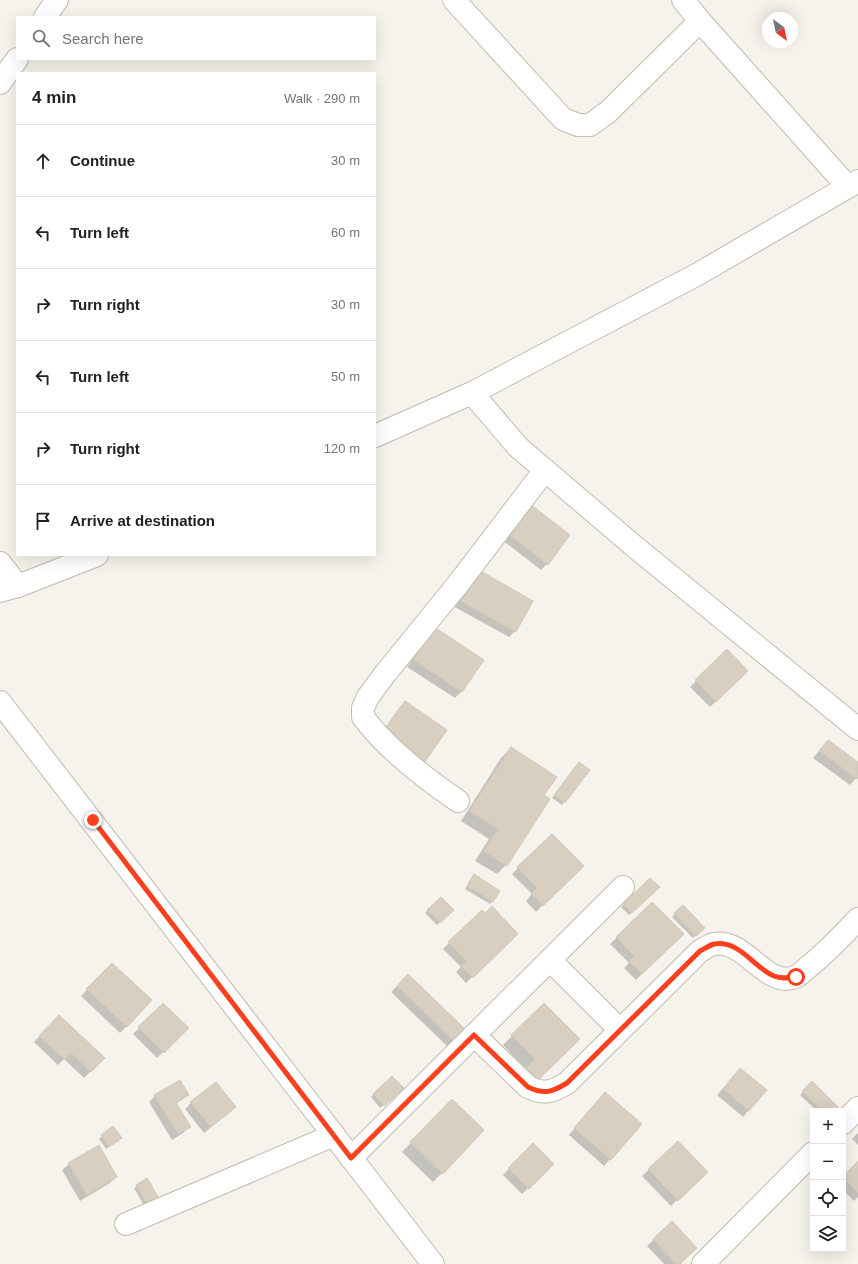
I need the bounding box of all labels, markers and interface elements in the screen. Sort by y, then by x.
north arrow [762,12,798,48]
search box [16,16,376,60]
icon: search [30,27,52,49]
text: Search here [62,30,144,47]
text: 4 min [32,88,76,107]
text: Walk · 290 m [284,91,360,106]
icon: ahead [32,150,54,172]
text: Continue [70,152,135,169]
text: 30 m [331,153,360,168]
icon: left [32,222,54,244]
text: Turn left [70,224,129,241]
text: 60 m [331,225,360,240]
icon: right [32,294,54,316]
text: Turn right [70,296,140,313]
text: 30 m [331,297,360,312]
icon: left [32,366,54,388]
text: Turn left [70,368,129,385]
text: 50 m [331,369,360,384]
icon: right [32,438,54,460]
text: Turn right [70,440,140,457]
text: 120 m [324,441,360,456]
icon: arrive [32,510,54,532]
text: Arrive at destination [70,512,215,529]
route end [84,811,102,829]
route start [787,968,805,986]
map controls [810,1108,846,1252]
button: + [810,1108,846,1144]
button: − [810,1144,846,1180]
button: locate [810,1180,846,1216]
button: layers [810,1216,846,1252]

